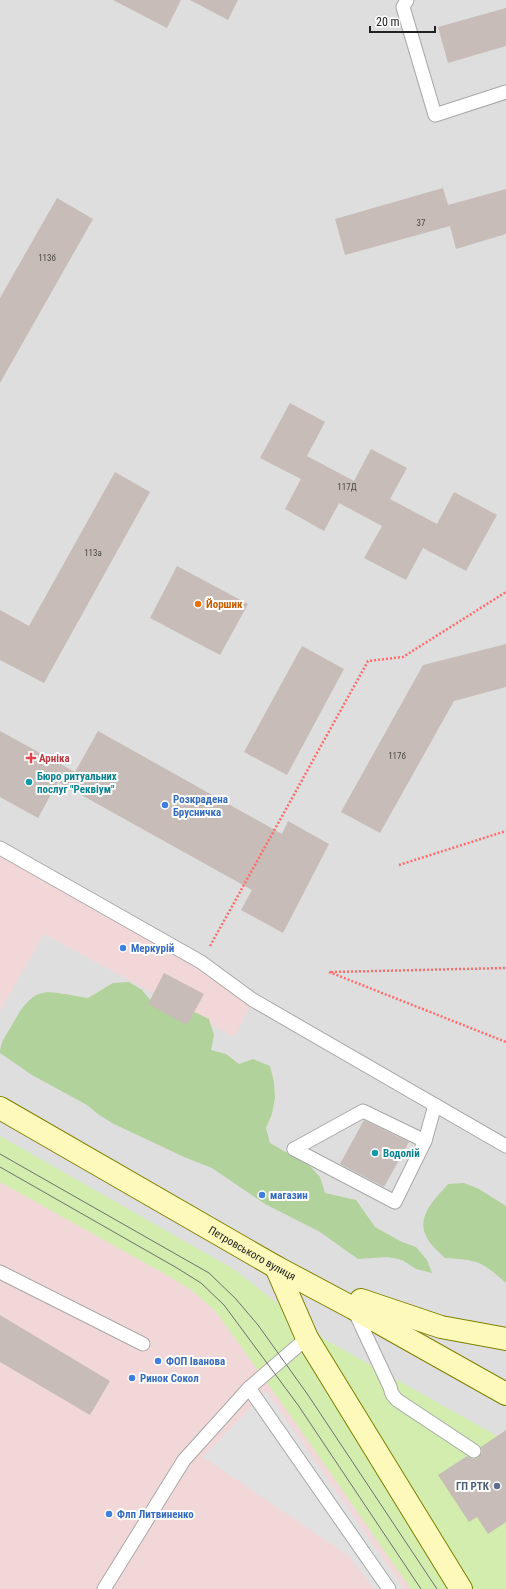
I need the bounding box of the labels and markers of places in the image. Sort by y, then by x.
place label: Йоршик [206,598,243,611]
marker: Йоршик [193,599,203,609]
place label: Арніка [39,752,70,765]
marker: Арніка [26,753,36,763]
place label: Бюро ритуальних послуг "Реквіум" [37,770,117,796]
marker: Бюро ритуальних послуг "Реквіум" [24,777,34,787]
place label: Розкрадена Брусничка [173,793,228,819]
marker: Розкрадена Брусничка [160,800,170,810]
place label: Меркурій [131,942,174,955]
marker: Меркурій [118,943,128,953]
place label: Водолій [383,1147,420,1160]
marker: Водолій [370,1148,380,1158]
place label: магазин [270,1189,308,1202]
marker: магазин [257,1190,267,1200]
place label: ФОП Іванова [166,1355,225,1368]
marker: ФОП Іванова [153,1356,163,1366]
place label: Ринок Сокол [140,1372,199,1385]
marker: Ринок Сокол [127,1373,137,1383]
place label: ГП РТК [456,1480,490,1493]
marker: ГП РТК [492,1481,502,1491]
place label: Флп Литвиненко [117,1508,194,1521]
marker: Флп Литвиненко [104,1509,114,1519]

